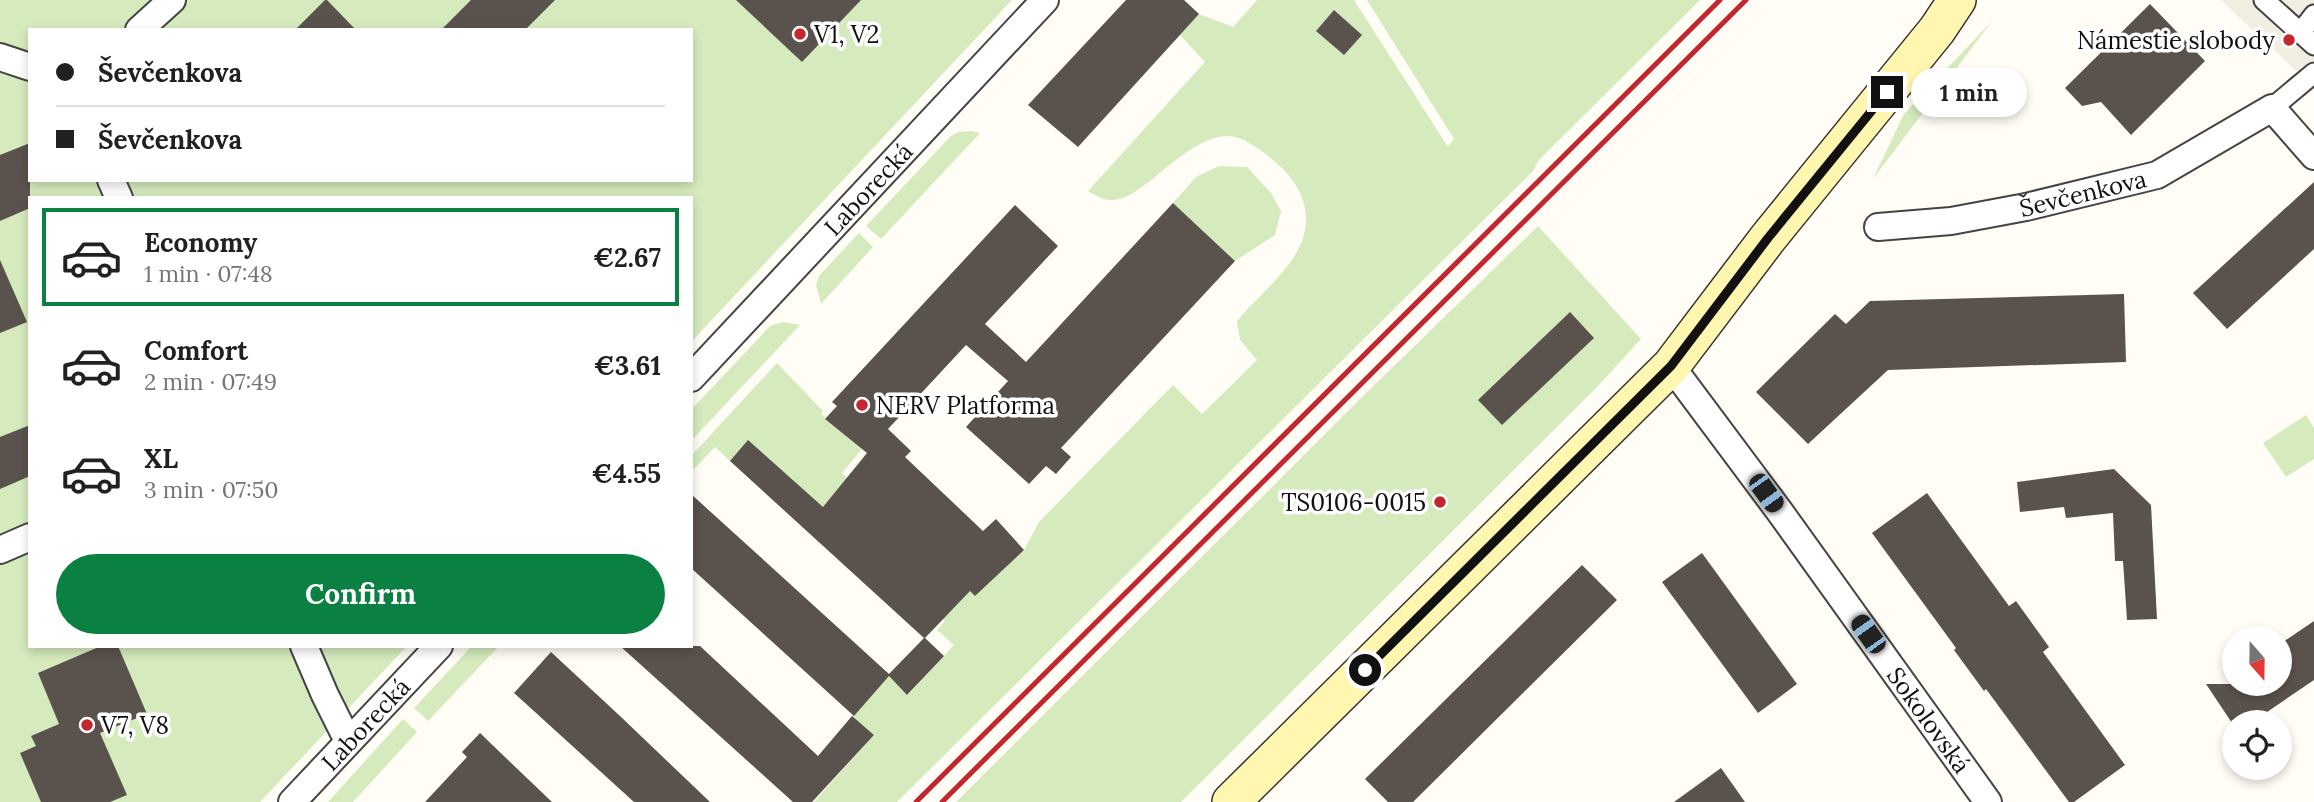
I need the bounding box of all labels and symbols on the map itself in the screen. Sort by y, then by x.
place label: V1, V2 [813,19,879,50]
place label: Námestie slobody [2077,25,2275,56]
marker: V1, V2 [792,26,808,42]
marker: Námestie slobody [2281,32,2297,48]
callout: 1 min [1912,68,2027,116]
route end [1871,76,1903,108]
street label: Laborecká [817,136,919,242]
street label: Ševčenkova [2016,163,2149,224]
place label: NERV Platforma [876,390,1055,421]
marker: NERV Platforma [854,397,870,413]
car [1746,470,1787,516]
place label: TS0106-0015 [1281,487,1426,518]
marker: TS0106-0015 [1432,494,1448,510]
car [1848,611,1889,657]
north arrow [2222,626,2292,696]
route start [1349,654,1381,686]
street label: Sokolovská [1881,661,1978,779]
street label: Laborecká [314,671,416,777]
place label: V7, V8 [100,710,169,741]
marker: V7, V8 [79,717,95,733]

